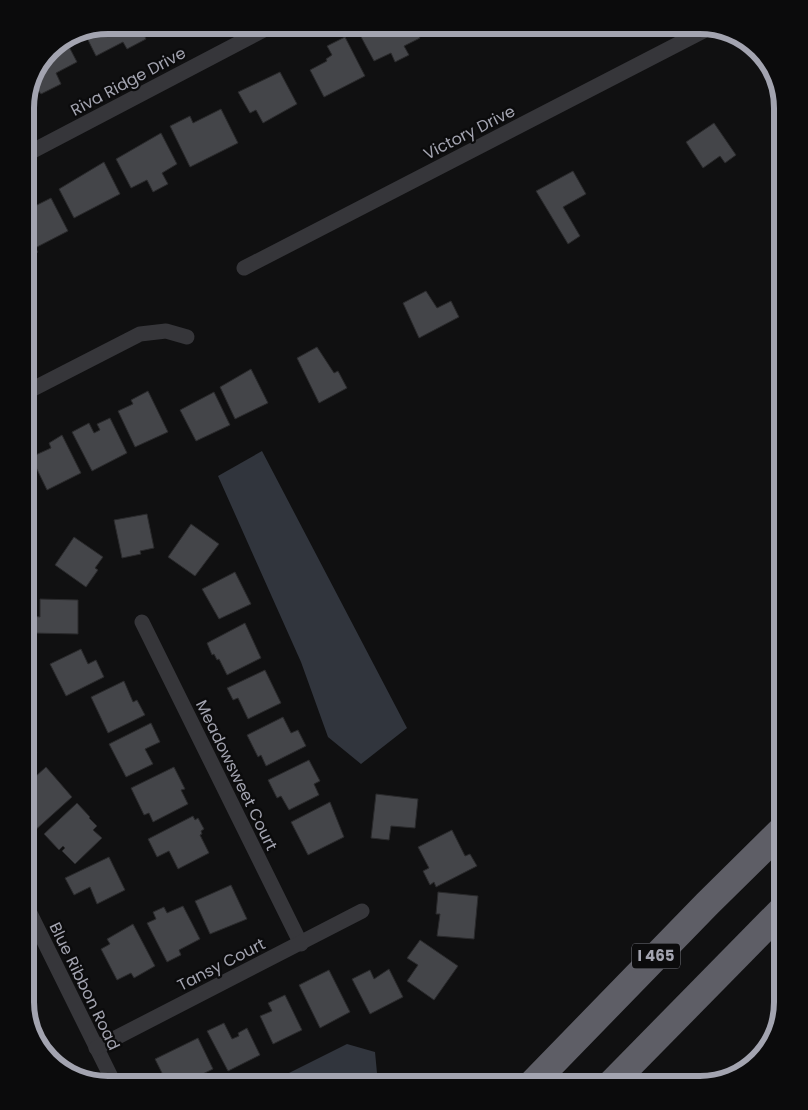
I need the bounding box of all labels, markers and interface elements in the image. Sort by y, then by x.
street label: Riva Ridge Drive [67,41,190,121]
street label: Victory Drive [420,99,519,165]
street label: Meadowsweet Court [190,696,283,854]
street label: Blue Ribbon Road [44,918,126,1054]
street label: Tansy Court [173,932,269,996]
road number: I 465 [632,944,680,968]

